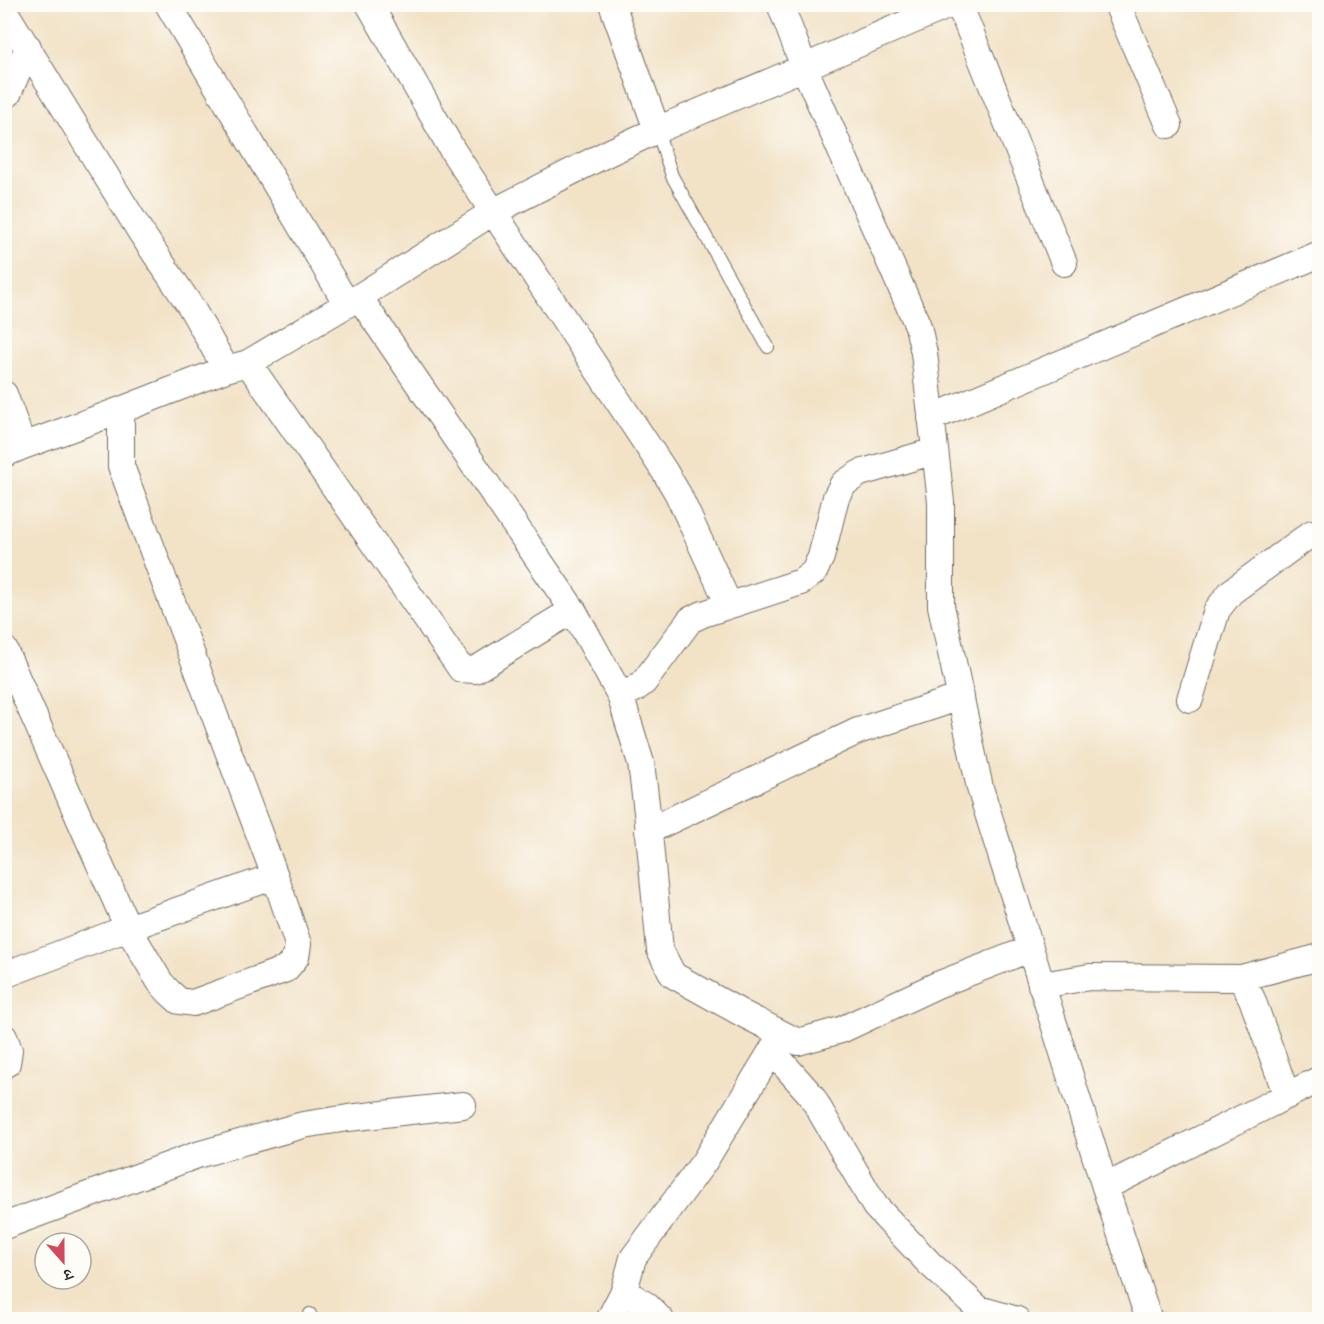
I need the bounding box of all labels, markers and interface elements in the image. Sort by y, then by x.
north arrow [33,1231,93,1291]
text: उ [59,1263,76,1286]

